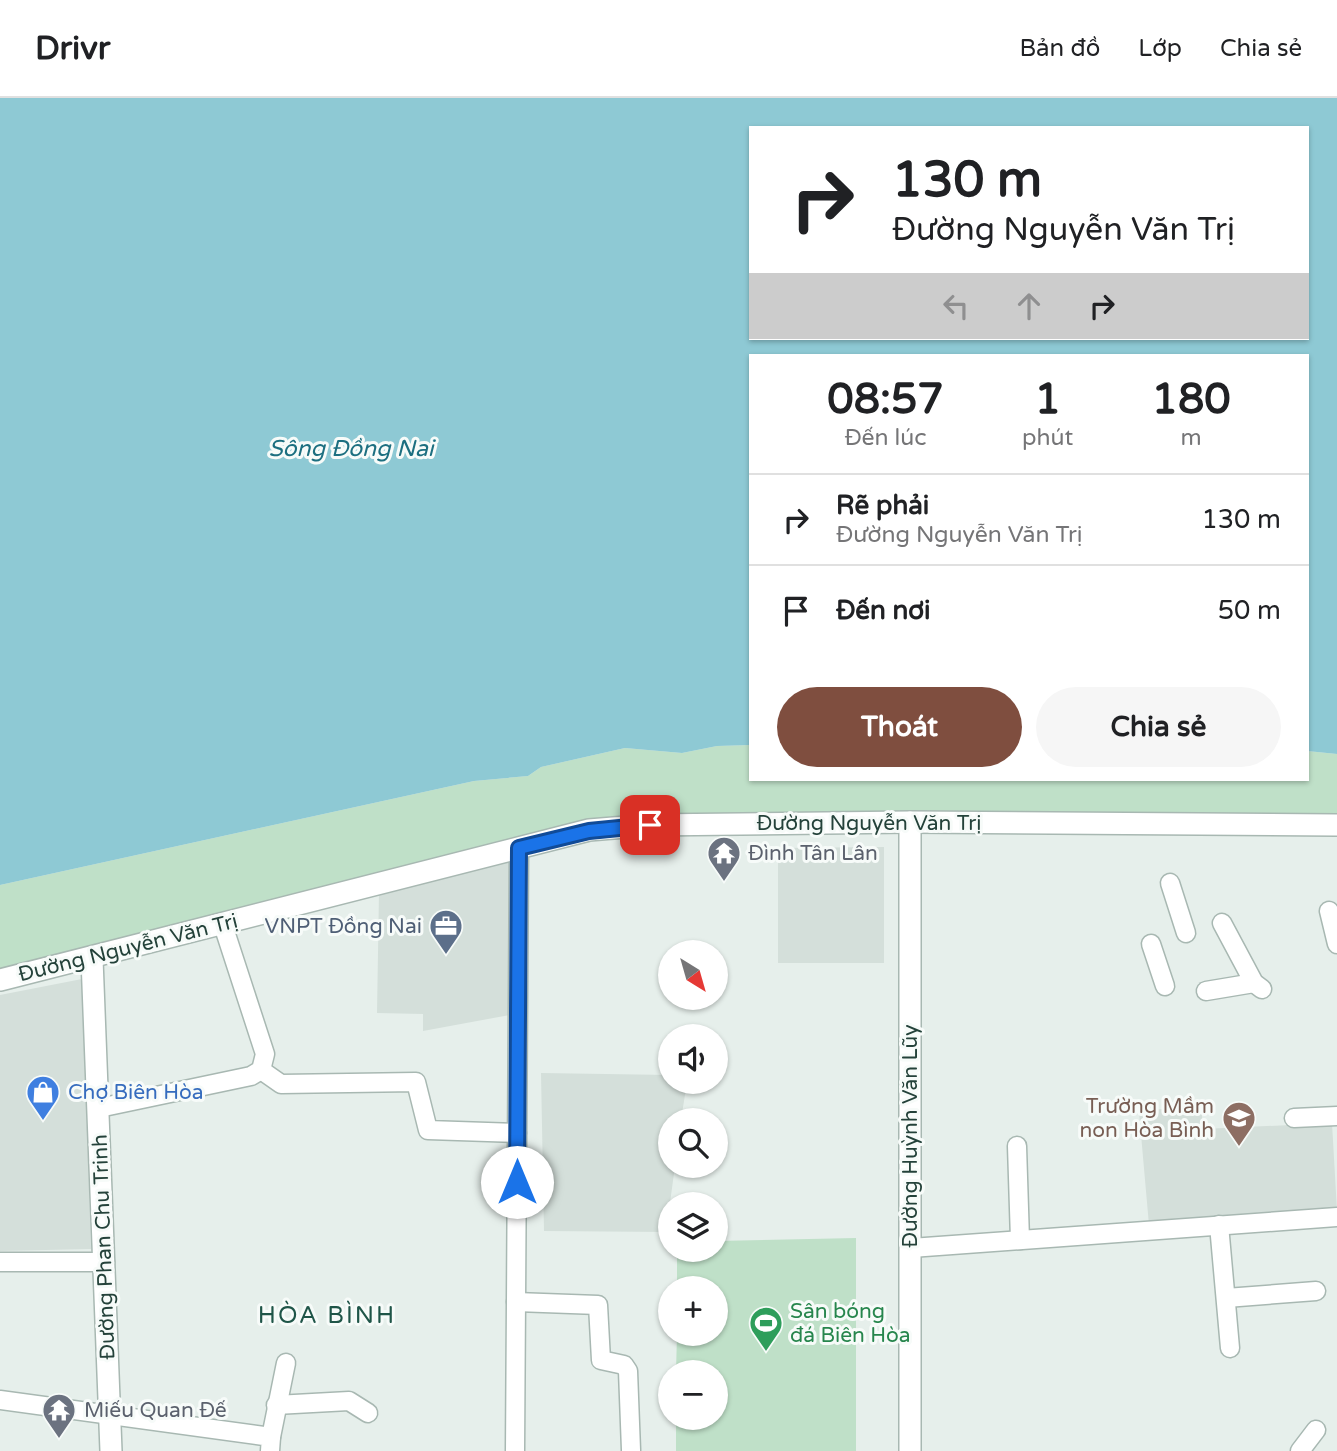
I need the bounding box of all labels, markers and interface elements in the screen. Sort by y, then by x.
text: Drivr [35,29,110,68]
text: Bản đồ [1019,34,1100,63]
text: Lớp [1138,34,1182,63]
text: Chia sẻ [1220,34,1302,63]
text: 130 m [892,151,1042,210]
icon: right [777,154,868,245]
text: Đường Nguyễn Văn Trị [892,211,1235,249]
icon: left [937,287,975,325]
icon: ahead [1010,287,1048,325]
icon: right [1083,287,1121,325]
text: 08:57 [827,374,944,425]
text: 1 [1034,374,1061,425]
text: 180 [1152,374,1231,425]
text: Đến lúc [845,424,926,452]
text: phút [1022,424,1073,452]
text: m [1181,424,1202,452]
water label: Sông Đồng Nai [268,435,437,463]
text: Rẽ phải [836,490,929,521]
icon: right [777,501,815,539]
text: 130 m [1201,504,1281,535]
text: Đường Nguyễn Văn Trị [836,521,1083,549]
icon: arrive [777,592,815,630]
text: Đến nơi [836,595,931,626]
text: 50 m [1218,595,1281,626]
button: Thoát [777,687,1022,767]
button: Chia sẻ [1036,687,1281,767]
pin [620,795,680,855]
icon: arrive [631,806,669,844]
street label: Đường Nguyễn Văn Trị [756,811,982,836]
temple icon: Đình Tân Lân [705,834,743,883]
place label: Đình Tân Lân [748,841,878,866]
office icon: VNPT Đồng Nai [427,907,465,956]
street label: Đường Nguyễn Văn Trị [16,909,240,987]
place label: VNPT Đồng Nai [265,914,422,939]
north arrow [658,940,728,1010]
map controls [658,940,728,1430]
button: sound [658,1024,728,1094]
street label: Đường Huỳnh Văn Lũy [898,1024,923,1248]
shop icon: Chợ Biên Hòa [24,1073,62,1122]
place label: Chợ Biên Hòa [68,1080,204,1105]
place label: Trường Mầm non Hòa Bình [1079,1094,1214,1143]
school or university icon: Trường Mầm non Hòa Bình [1220,1099,1258,1148]
button: search [658,1108,728,1178]
street label: Đường Phan Chu Trinh [88,1134,120,1360]
position arrow [480,1145,554,1219]
button: layers [658,1192,728,1262]
button: + [658,1276,728,1346]
place label: Sân bóng đá Biên Hòa [790,1299,911,1348]
district label: HÒA BÌNH [258,1300,396,1330]
sports icon: Sân bóng đá Biên Hòa [747,1304,785,1353]
button: − [658,1360,728,1430]
temple icon: Miếu Quan Đế [40,1391,78,1440]
place label: Miếu Quan Đế [84,1398,227,1423]

